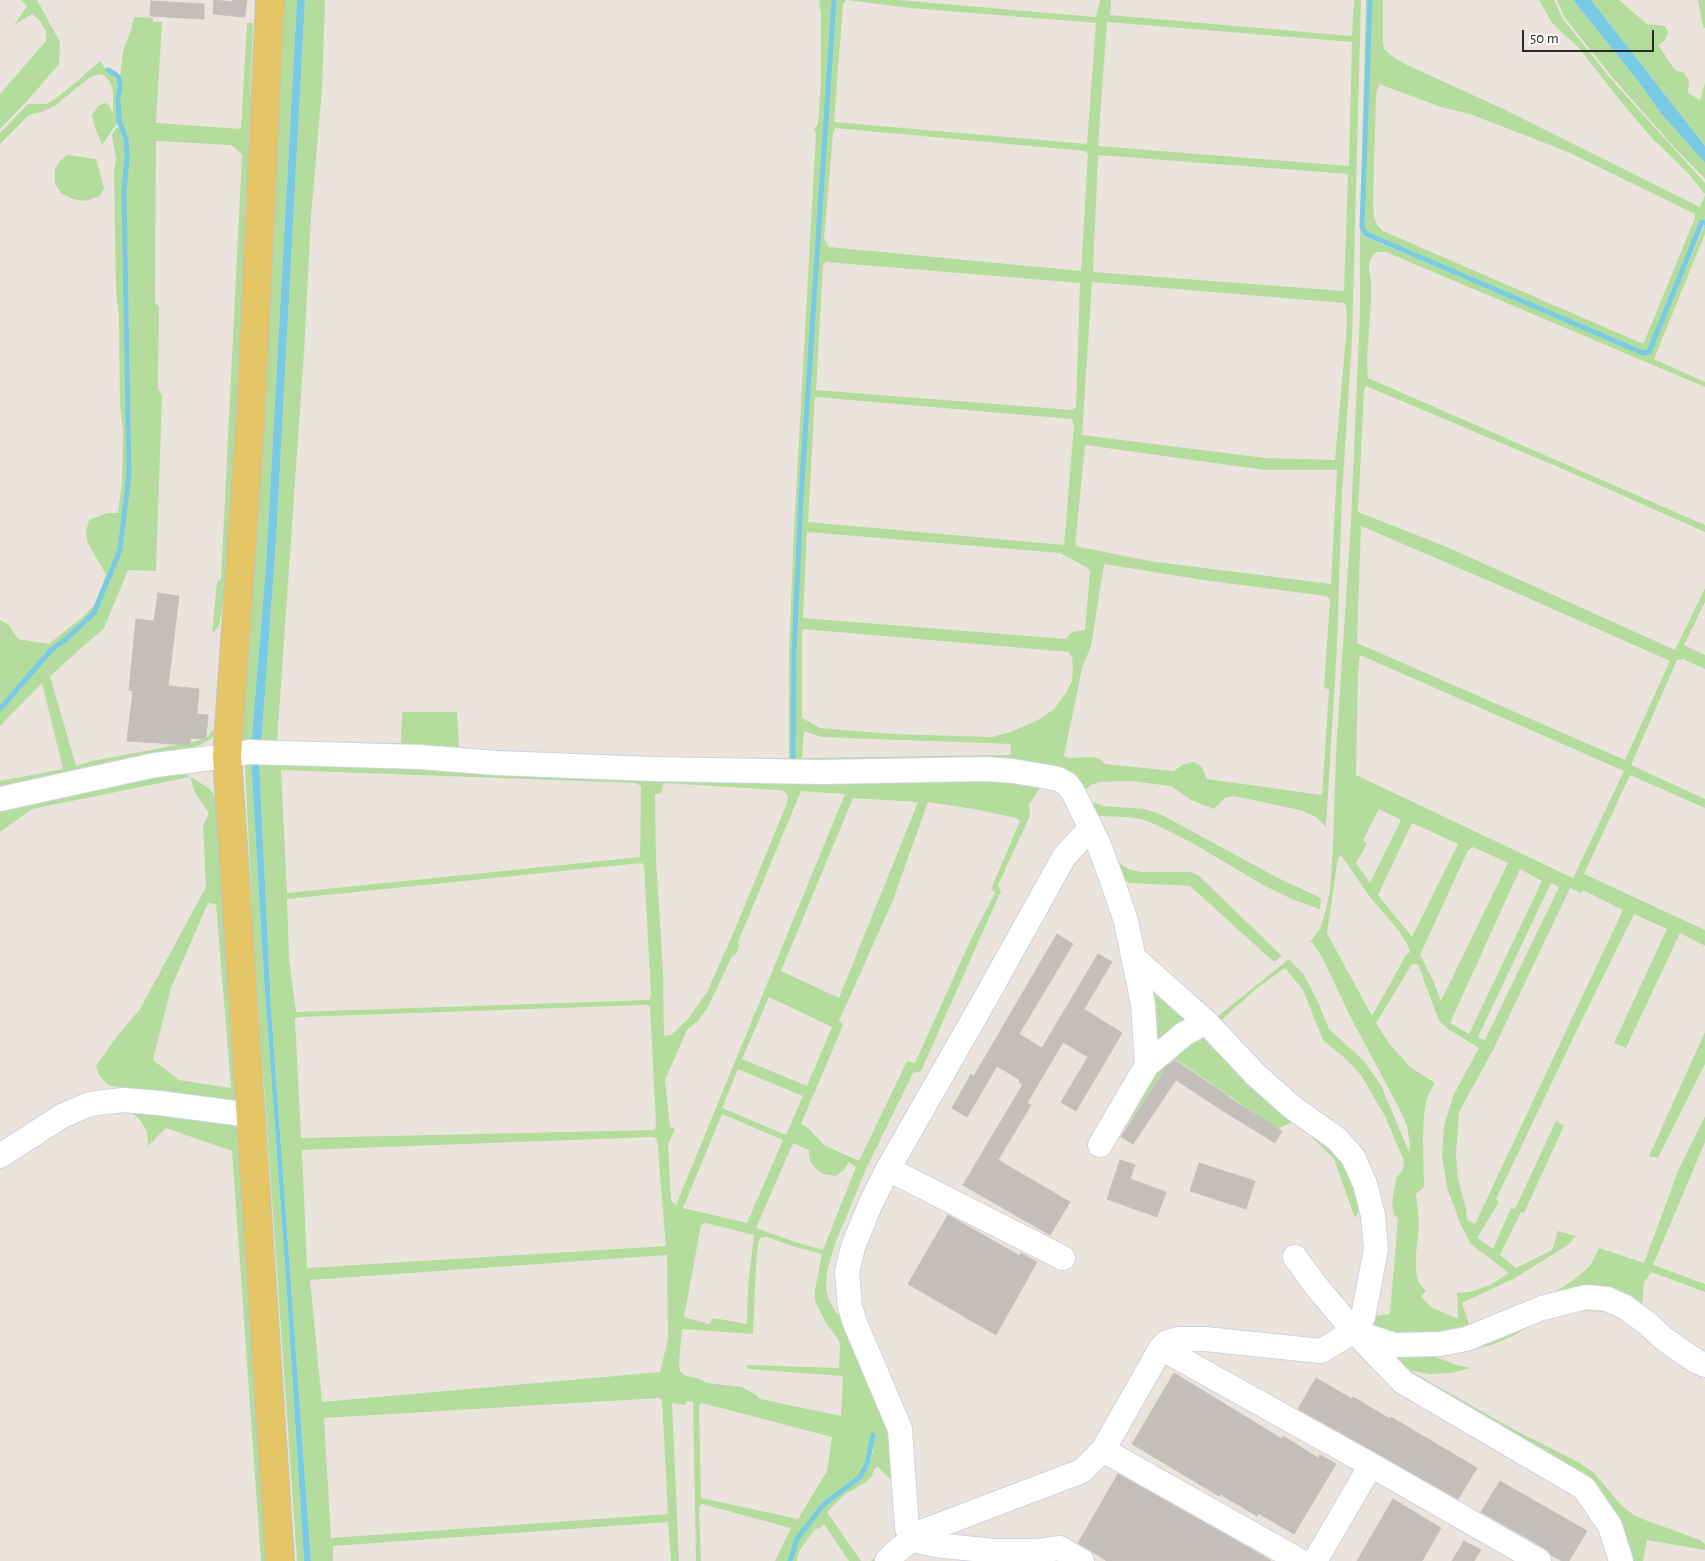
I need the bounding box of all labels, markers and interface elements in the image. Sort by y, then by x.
scale bar [1525,20,1658,52]
text: 50 m [1530,31,1559,46]

